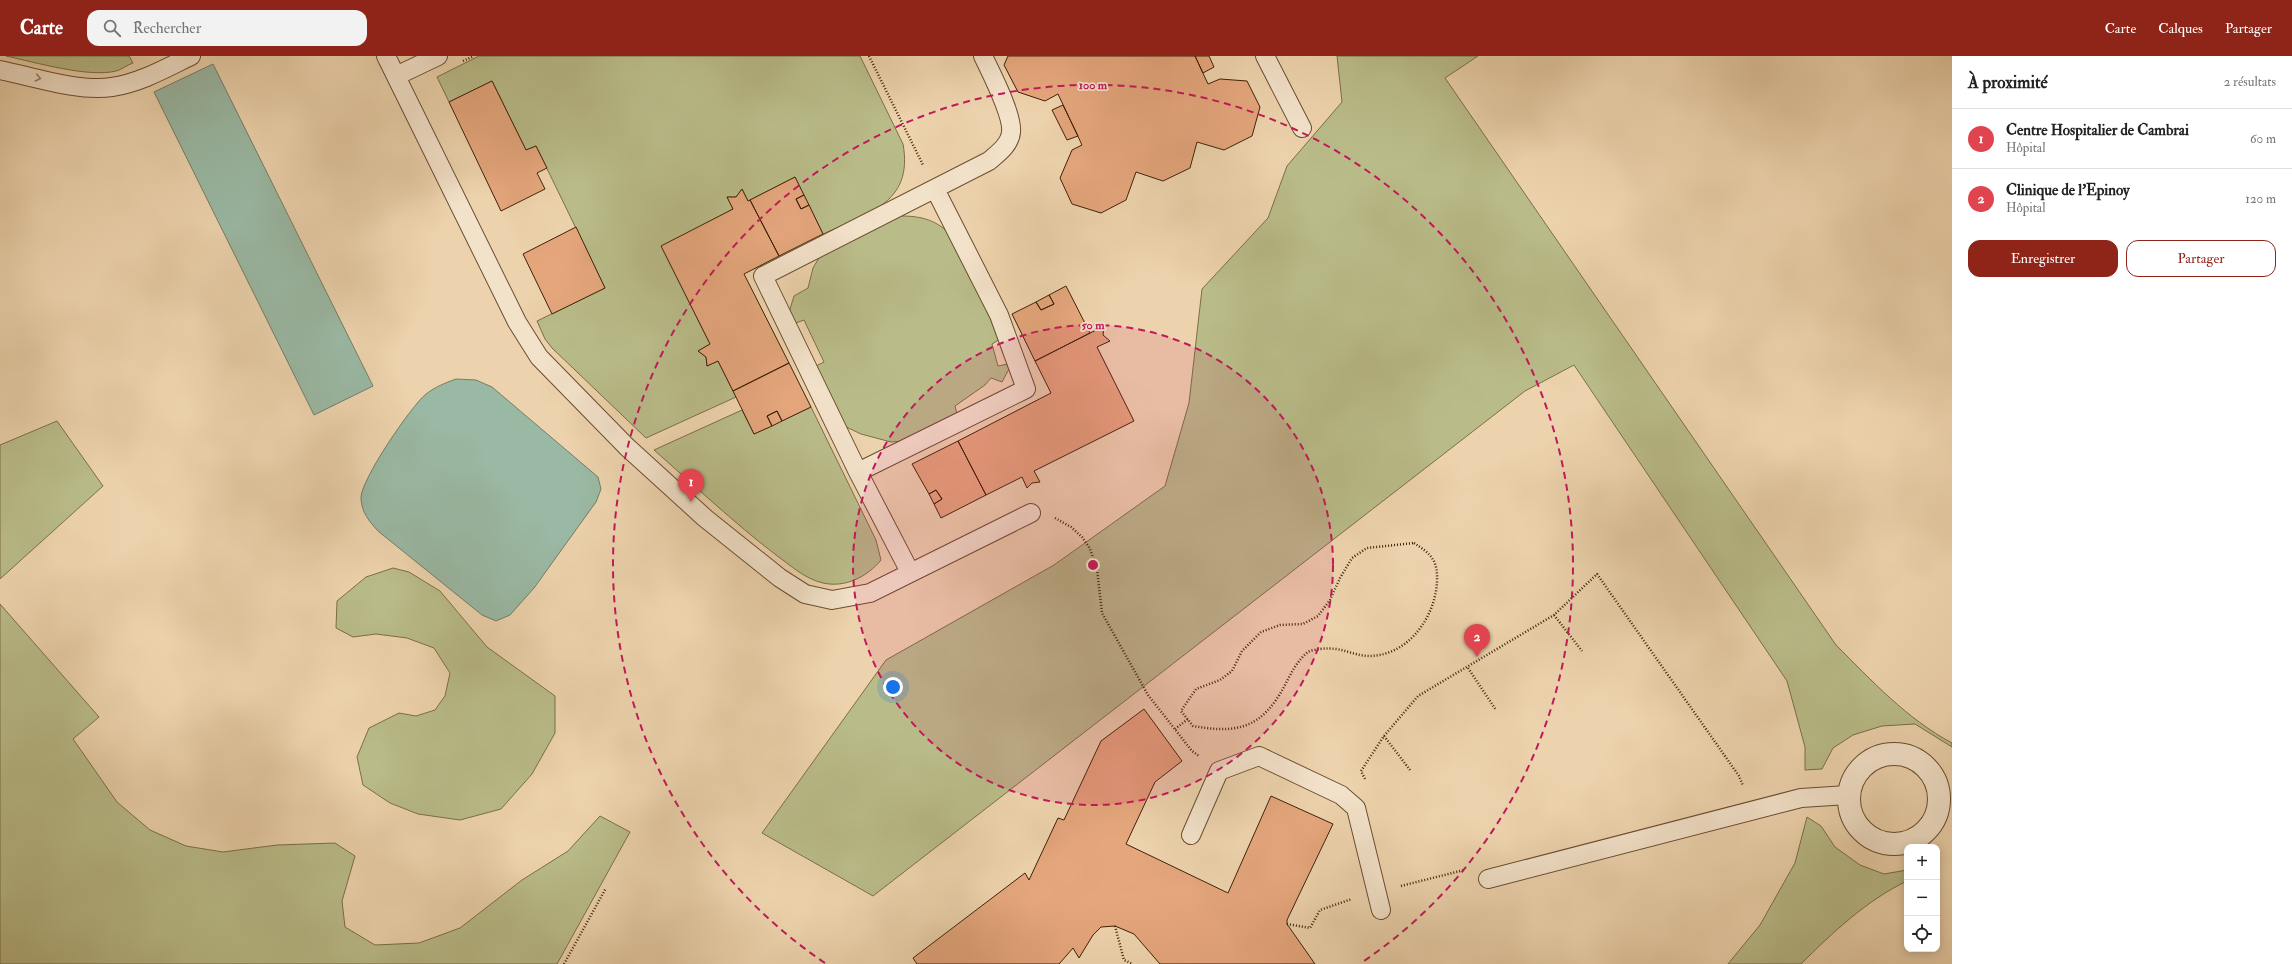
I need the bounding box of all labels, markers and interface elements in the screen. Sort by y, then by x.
search box [87,10,367,46]
text: Carte [20,16,63,40]
icon: search [101,17,123,39]
text: Rechercher [133,19,201,38]
text: Carte [2105,20,2136,37]
text: Calques [2158,20,2203,37]
text: Partager [2225,20,2272,37]
text: À proximité [1968,72,2048,93]
one-way arrow [35,73,41,81]
text: 2 résultats [2224,74,2276,90]
text: 100 m [1079,78,1108,93]
text: Centre Hospitalier de Cambrai [2006,121,2189,140]
text: 1 [1979,131,1983,147]
text: 60 m [2250,131,2276,147]
text: Hôpital [2006,140,2046,156]
text: Clinique de l’Epinoy [2006,181,2130,200]
text: 2 [1978,191,1984,207]
text: 120 m [2245,191,2276,207]
text: Hôpital [2006,200,2046,216]
button: Enregistrer [1968,240,2118,277]
button: Partager [2126,240,2276,277]
text: 50 m [1081,318,1105,333]
pin: 1 [678,469,704,502]
centre of rings [1086,558,1100,572]
pin: 2 [1464,624,1490,657]
your location [883,677,903,697]
map controls [1904,844,1940,952]
button: + [1904,844,1940,880]
button: − [1904,880,1940,916]
button: locate [1904,916,1940,952]

